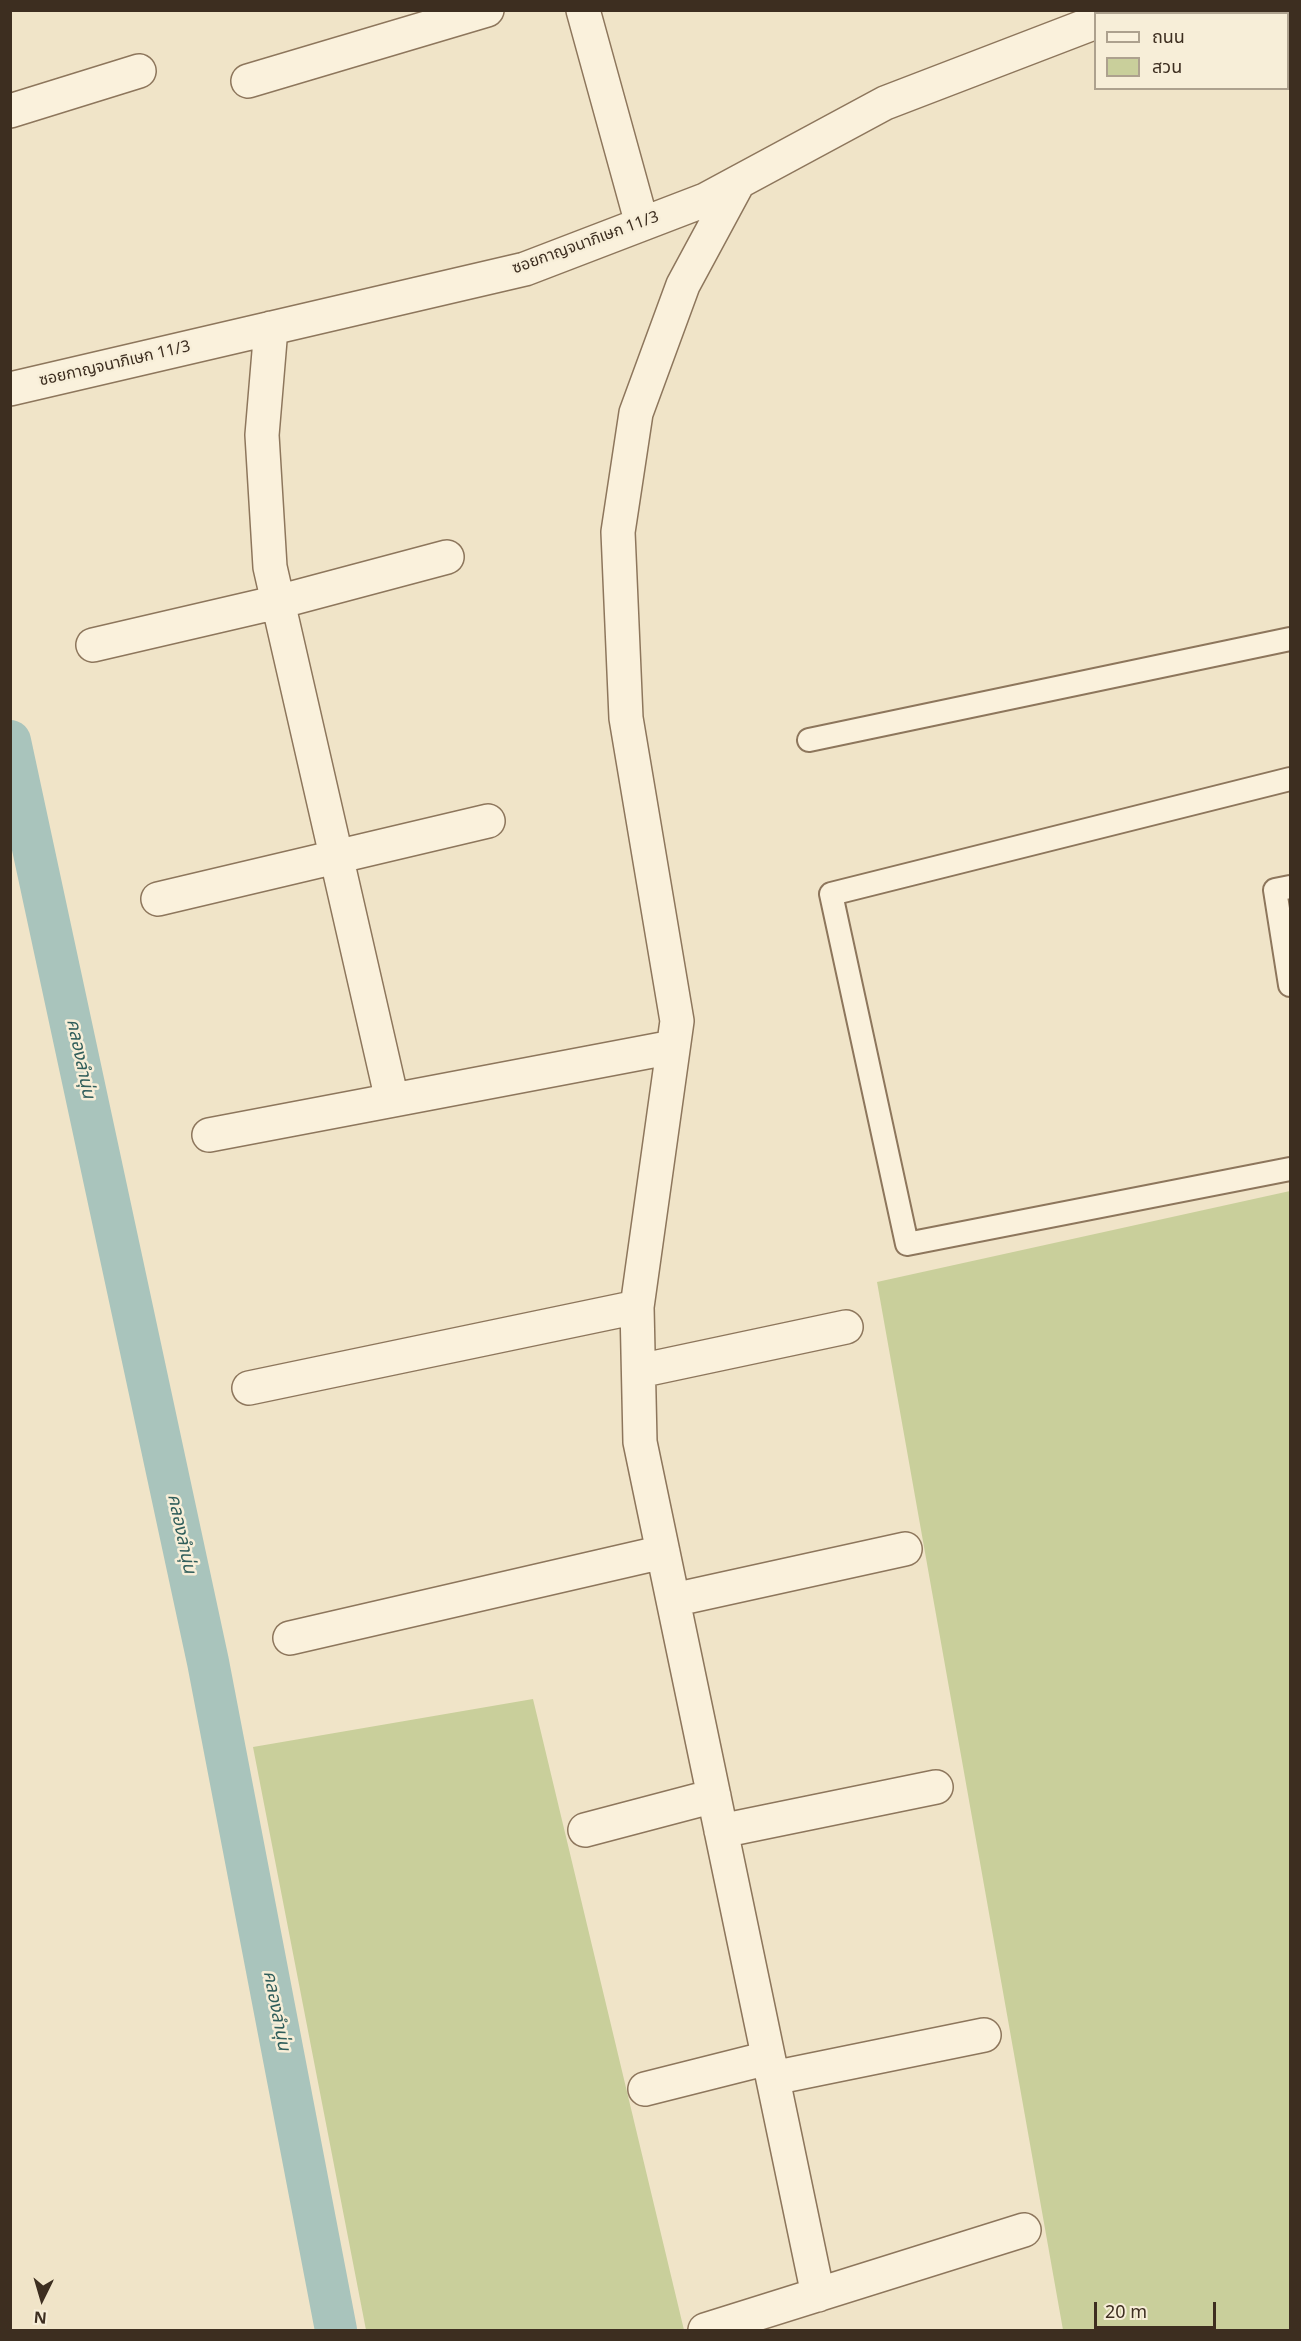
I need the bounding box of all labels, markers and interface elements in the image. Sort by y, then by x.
legend [1094,12,1289,90]
text: ถนน [1152,24,1185,51]
text: สวน [1152,54,1182,81]
street label: ซอยกาญจนาภิเษก 11/3 [510,209,662,279]
street label: ซอยกาญจนาภิเษก 11/3 [38,338,192,392]
water label: คลองลำนุ่น [60,1017,98,1101]
water label: คลองลำนุ่น [161,1492,199,1576]
water label: คลองลำนุ่น [257,1969,293,2053]
north arrow [12,2269,72,2329]
scale bar [1097,2290,1218,2328]
text: 20 m [1105,2299,1147,2326]
text: N [33,2304,48,2329]

